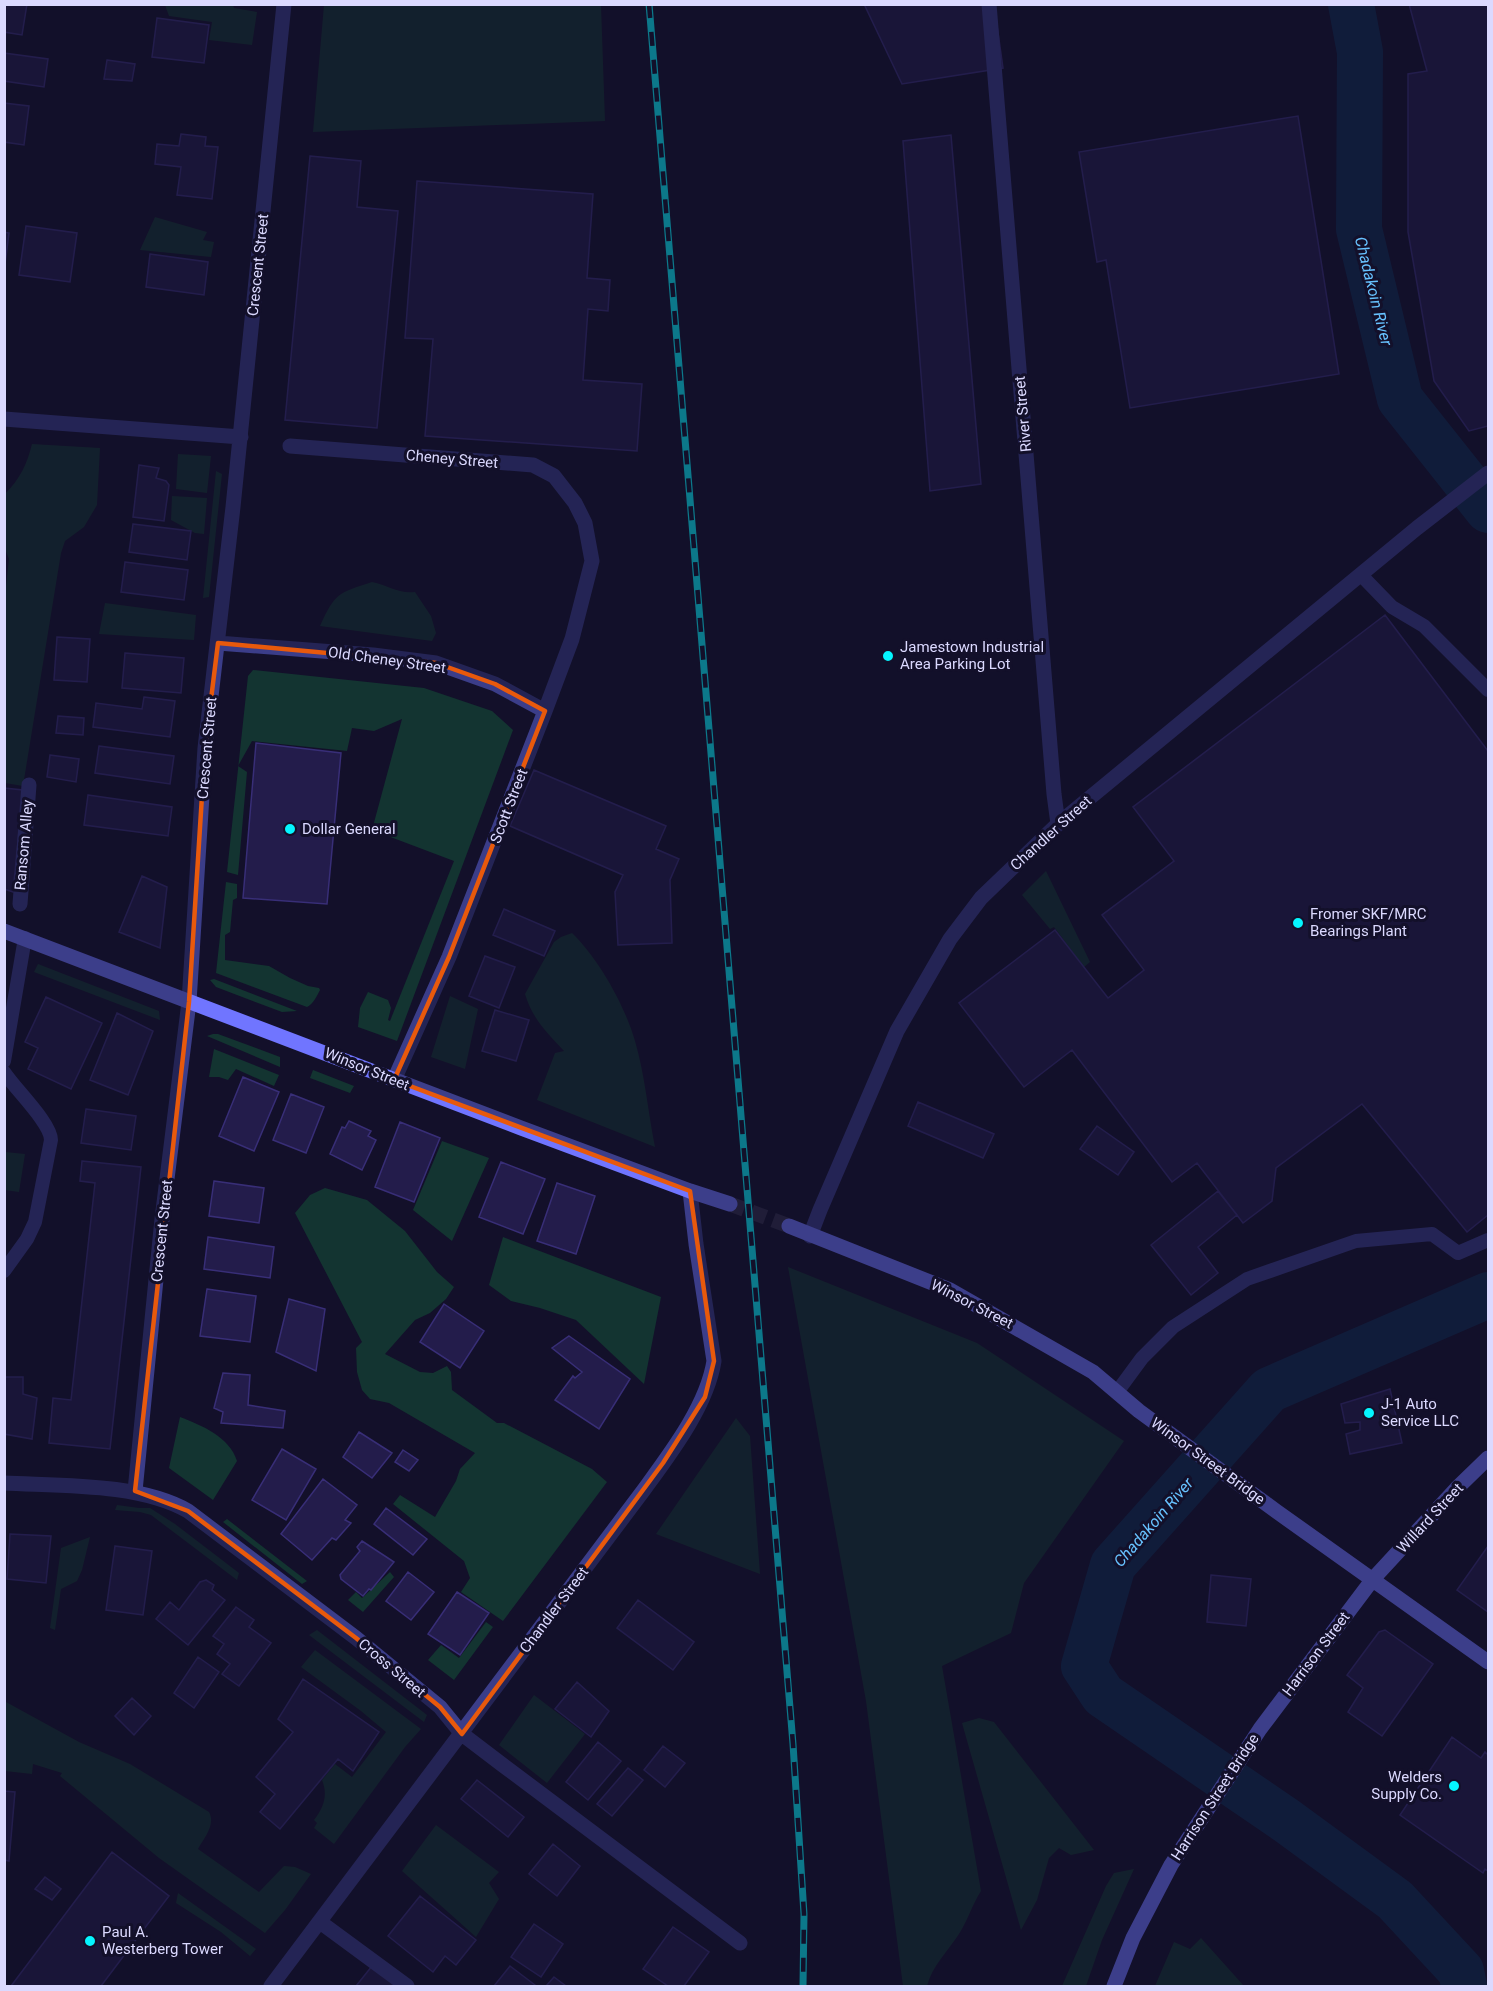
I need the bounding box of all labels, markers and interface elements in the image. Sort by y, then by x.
street label: Crescent Street [244,213,272,317]
water label: Chadakoin River [1351,235,1396,348]
street label: River Street [1011,375,1035,453]
street label: Cheney Street [405,446,499,472]
place label: Jamestown Industrial Area Parking Lot [900,638,1044,673]
street label: Old Cheney Street [327,643,447,677]
marker: Jamestown Industrial Area Parking Lot [881,649,895,663]
street label: Crescent Street [194,696,220,800]
street label: Scott Street [487,766,531,846]
street label: Chandler Street [1007,792,1095,874]
street label: Ransom Alley [11,799,37,891]
place label: Dollar General [302,820,396,838]
marker: Dollar General [283,822,297,836]
place label: Fromer SKF/MRC Bearings Plant [1310,905,1427,940]
marker: Fromer SKF/MRC Bearings Plant [1291,916,1305,930]
street label: Winsor Street [322,1044,412,1094]
street label: Crescent Street [148,1179,176,1283]
street label: Winsor Street [928,1276,1016,1332]
place label: J-1 Auto Service LLC [1381,1395,1459,1430]
marker: J-1 Auto Service LLC [1362,1406,1376,1420]
street label: Winsor Street Bridge [1147,1414,1269,1508]
water label: Chadakoin River [1110,1473,1198,1571]
street label: Willard Street [1393,1479,1467,1557]
street label: Chandler Street [516,1563,592,1657]
street label: Harrison Street [1279,1608,1353,1700]
street label: Cross Street [355,1635,429,1701]
street label: Harrison Street Bridge [1167,1730,1263,1864]
place label: Welders Supply Co. [1371,1768,1442,1803]
marker: Welders Supply Co. [1447,1779,1461,1793]
place label: Paul A. Westerberg Tower [102,1923,223,1958]
marker: Paul A. Westerberg Tower [83,1934,97,1948]

